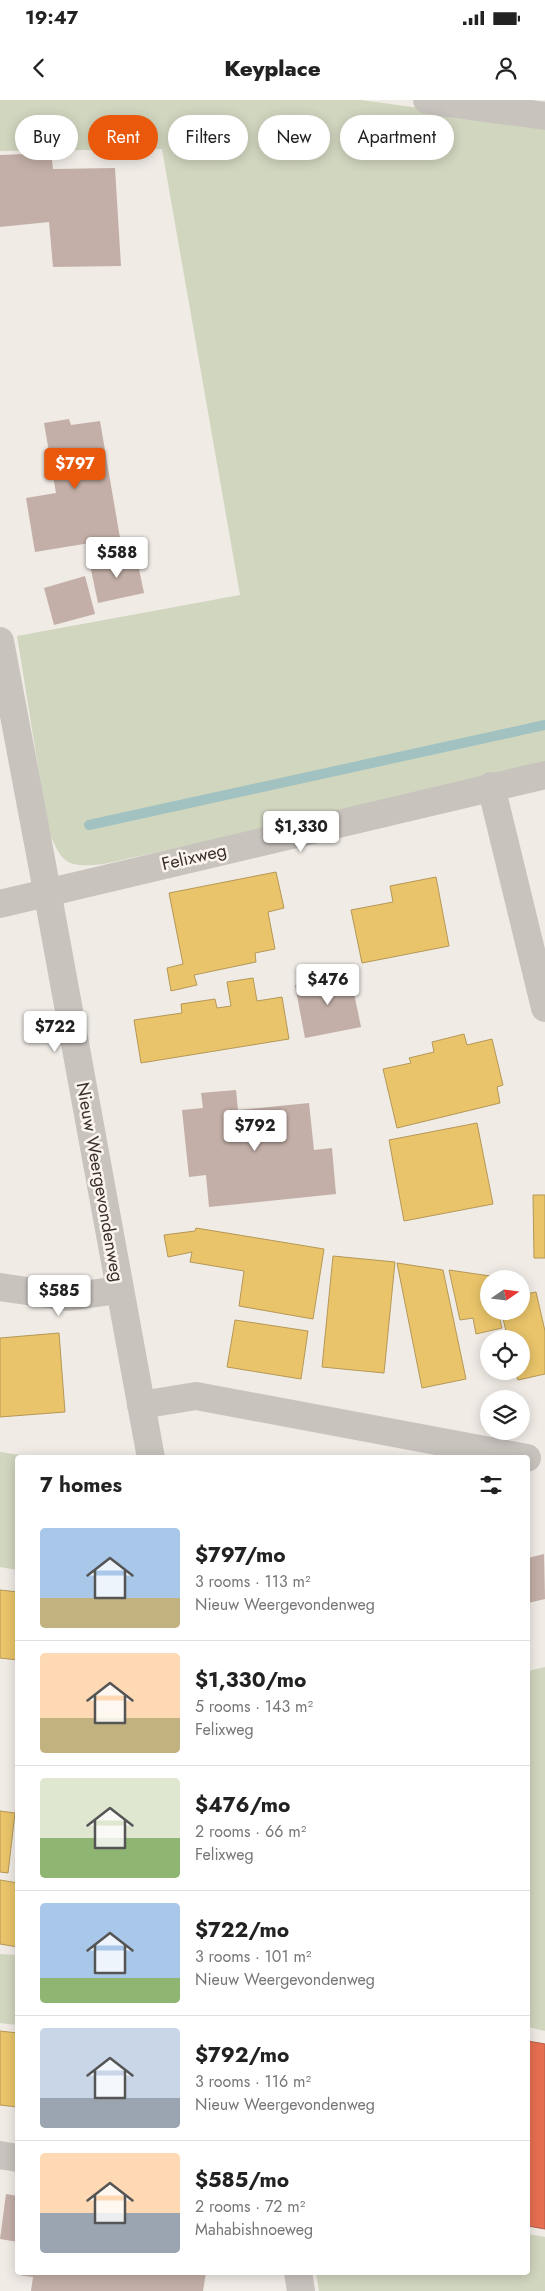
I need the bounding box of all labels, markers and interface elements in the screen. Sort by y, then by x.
text: 19:47 [25,4,78,31]
text: Keyplace [224,52,321,84]
icon: back [25,54,53,82]
icon: person [492,54,520,82]
chip: Buy [15,115,78,160]
chip: Rent [88,115,158,160]
chip: Filters [168,115,248,160]
chip: New [258,115,330,160]
chip: Apartment [340,115,454,160]
pin: $797 [45,448,105,490]
text: $797 [55,452,95,475]
pin: $588 [87,536,147,579]
text: $588 [97,541,137,564]
pin: $1,330 [260,810,342,853]
text: $1,330 [274,815,328,838]
street label: Felixweg [159,837,229,877]
pin: $476 [298,964,358,1006]
text: $476 [307,968,349,991]
pin: $722 [25,1010,85,1053]
text: $722 [35,1015,75,1038]
street label: Nieuw Weergevondenweg [70,1080,130,1284]
pin: $792 [225,1110,285,1152]
text: $792 [235,1114,275,1137]
north arrow [480,1270,530,1320]
map controls [480,1270,530,1440]
pin: $585 [29,1274,89,1317]
text: $585 [39,1279,79,1302]
button: locate [480,1330,530,1380]
button: layers [480,1390,530,1440]
text: 7 homes [40,1470,122,1500]
icon: filters [477,1471,505,1499]
text: $797/mo [195,1540,286,1570]
icon: home [80,1548,140,1608]
text: 3 rooms · 113 m² [195,1570,311,1593]
text: Nieuw Weergevondenweg [195,1593,375,1616]
text: $1,330/mo [195,1665,306,1695]
icon: home [80,1673,140,1733]
text: 5 rooms · 143 m² [195,1695,313,1718]
text: Felixweg [195,1718,254,1741]
text: $476/mo [195,1790,290,1820]
icon: home [80,1798,140,1858]
text: 2 rooms · 66 m² [195,1820,306,1843]
text: Felixweg [195,1843,254,1866]
text: $722/mo [195,1915,289,1945]
icon: home [80,1923,140,1983]
text: 3 rooms · 101 m² [195,1945,311,1968]
text: Nieuw Weergevondenweg [195,1968,375,1991]
text: $792/mo [195,2040,289,2070]
icon: home [80,2048,140,2108]
text: 3 rooms · 116 m² [195,2070,311,2093]
text: Nieuw Weergevondenweg [195,2093,375,2116]
text: $585/mo [195,2165,289,2195]
icon: home [80,2173,140,2233]
text: 2 rooms · 72 m² [195,2195,305,2218]
text: Mahabishnoeweg [195,2218,313,2241]

